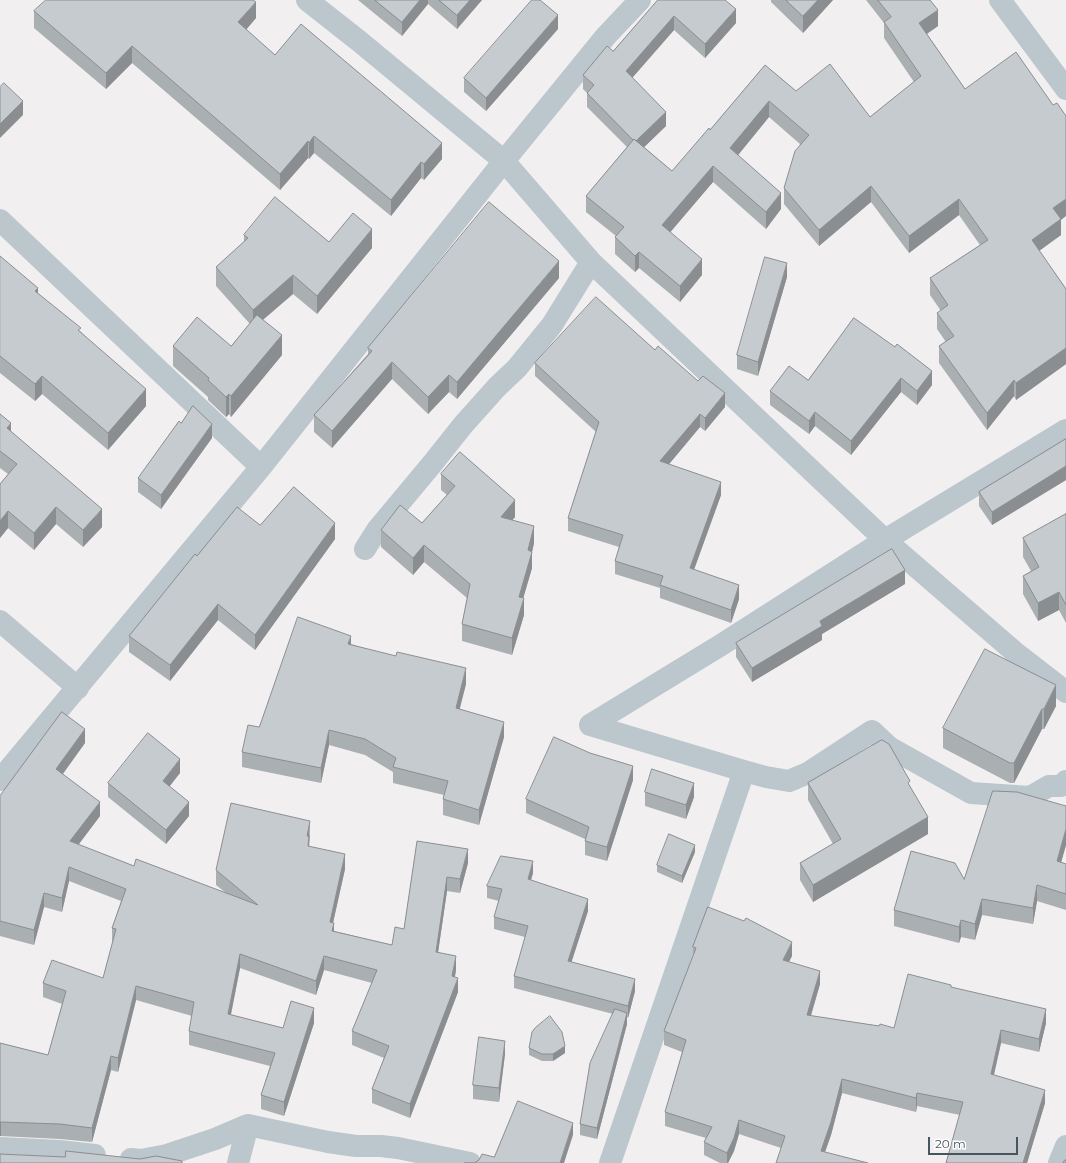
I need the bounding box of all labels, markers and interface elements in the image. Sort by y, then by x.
scale bar [930,1129,1020,1155]
text: 20 m [935,1136,966,1151]

